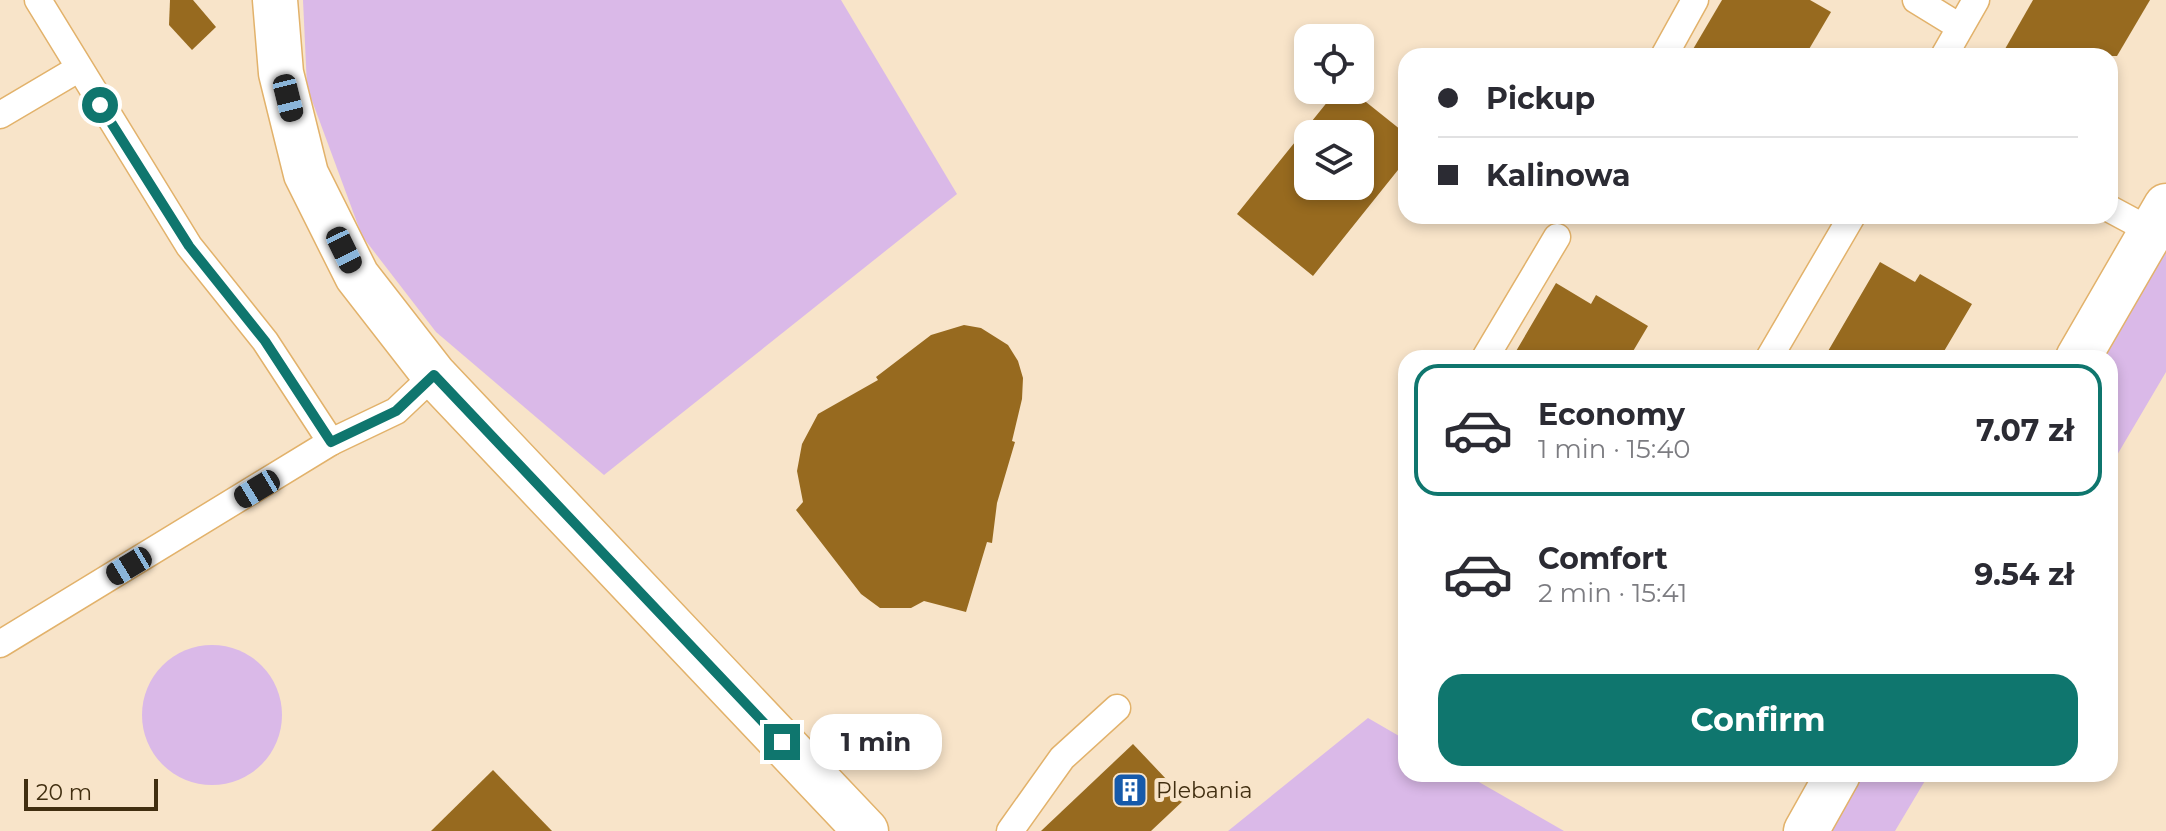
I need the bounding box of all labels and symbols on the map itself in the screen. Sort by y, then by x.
car [271,72,305,124]
route start [82,87,118,123]
car [323,223,365,277]
car [230,466,284,512]
car [102,543,156,589]
callout: 1 min [810,714,942,770]
route end [764,724,800,760]
building icon: Plebania [1111,771,1149,809]
scale bar [24,775,158,811]
place label: Plebania [1156,777,1253,804]

